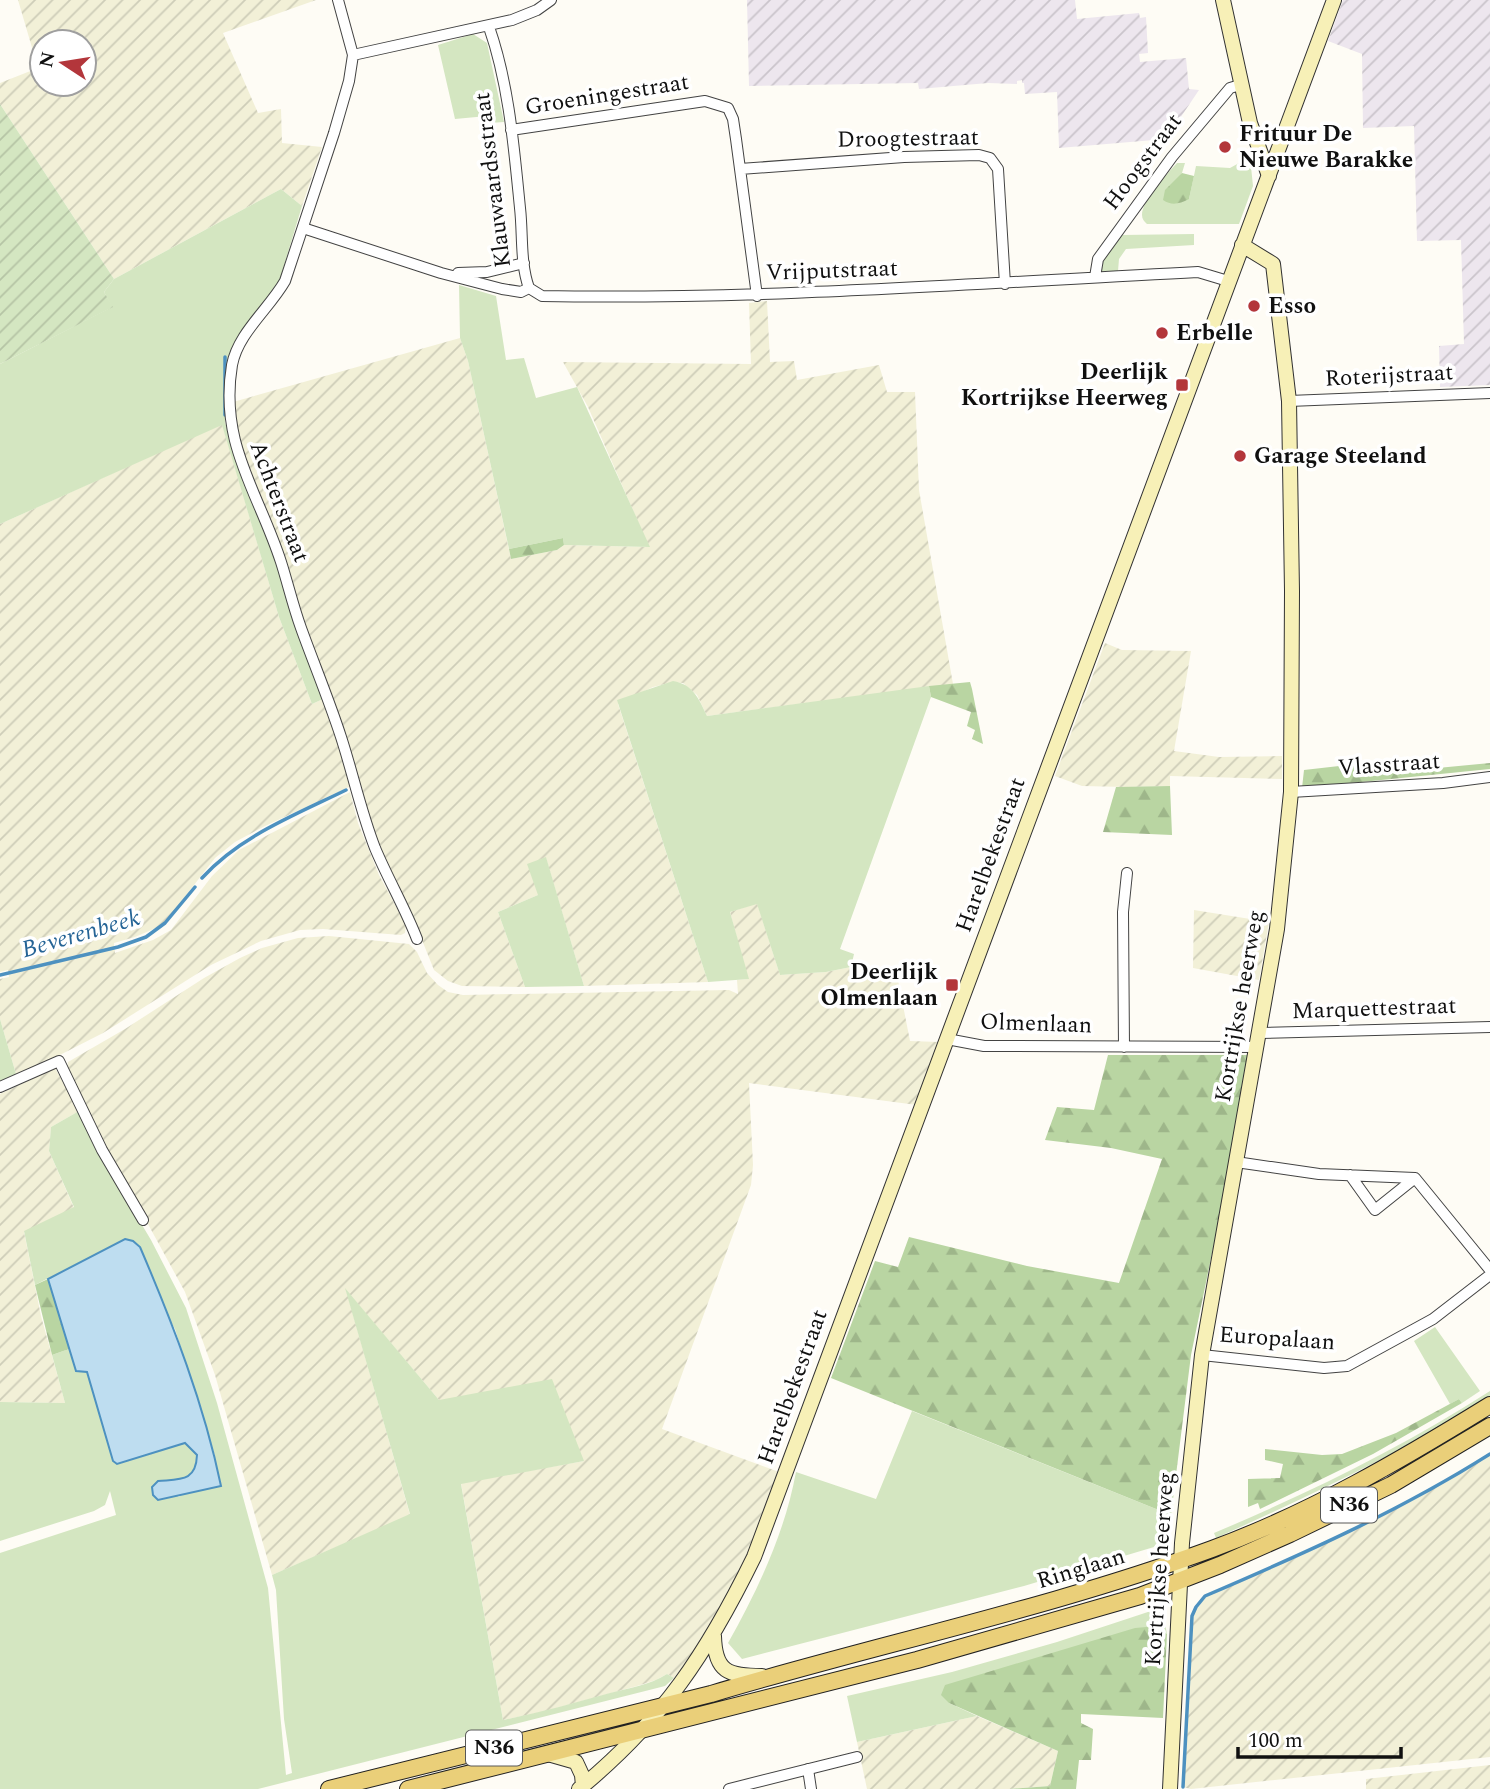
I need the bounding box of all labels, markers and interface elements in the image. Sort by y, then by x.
north arrow [28,28,98,98]
text: N [32,49,64,70]
street label: Groeningestraat [522,65,692,125]
street label: Klauwaardsstraat [465,90,521,270]
street label: Hoogstraat [1095,106,1191,218]
place label: Frituur De Nieuwe Barakke [1239,117,1413,178]
street label: Droogtestraat [837,120,979,158]
marker: Frituur De Nieuwe Barakke [1217,139,1233,155]
street label: Vrijputstraat [765,251,899,291]
place label: Esso [1268,289,1316,324]
marker: Esso [1246,298,1262,314]
place label: Erbelle [1176,316,1253,351]
marker: Erbelle [1154,325,1170,341]
place label: Deerlijk Kortrijkse Heerweg [961,355,1168,416]
street label: Roterijstraat [1324,355,1454,397]
marker: Deerlijk Kortrijkse Heerweg [1174,377,1190,393]
street label: Achterstraat [240,436,318,568]
place label: Garage Steeland [1254,439,1427,474]
marker: Garage Steeland [1232,448,1248,464]
street label: Vlasstraat [1336,744,1442,786]
street label: Harelbekestraat [947,773,1035,937]
water label: Beverenbeek [17,900,145,968]
street label: Kortrijkse heerweg [1206,907,1274,1105]
place label: Deerlijk Olmenlaan [821,955,938,1016]
marker: Deerlijk Olmenlaan [944,977,960,993]
street label: Marquettestraat [1291,989,1457,1029]
street label: Olmenlaan [979,1005,1093,1043]
street label: Harelbekestraat [749,1305,837,1469]
street label: Europalaan [1218,1317,1336,1361]
street label: Kortrijkse heerweg [1136,1471,1184,1667]
road number: N36 [1321,1488,1377,1522]
street label: Ringlaan [1033,1539,1129,1599]
scale bar [1238,1716,1401,1760]
text: 100 m [1248,1725,1303,1757]
road number: N36 [466,1730,522,1766]

